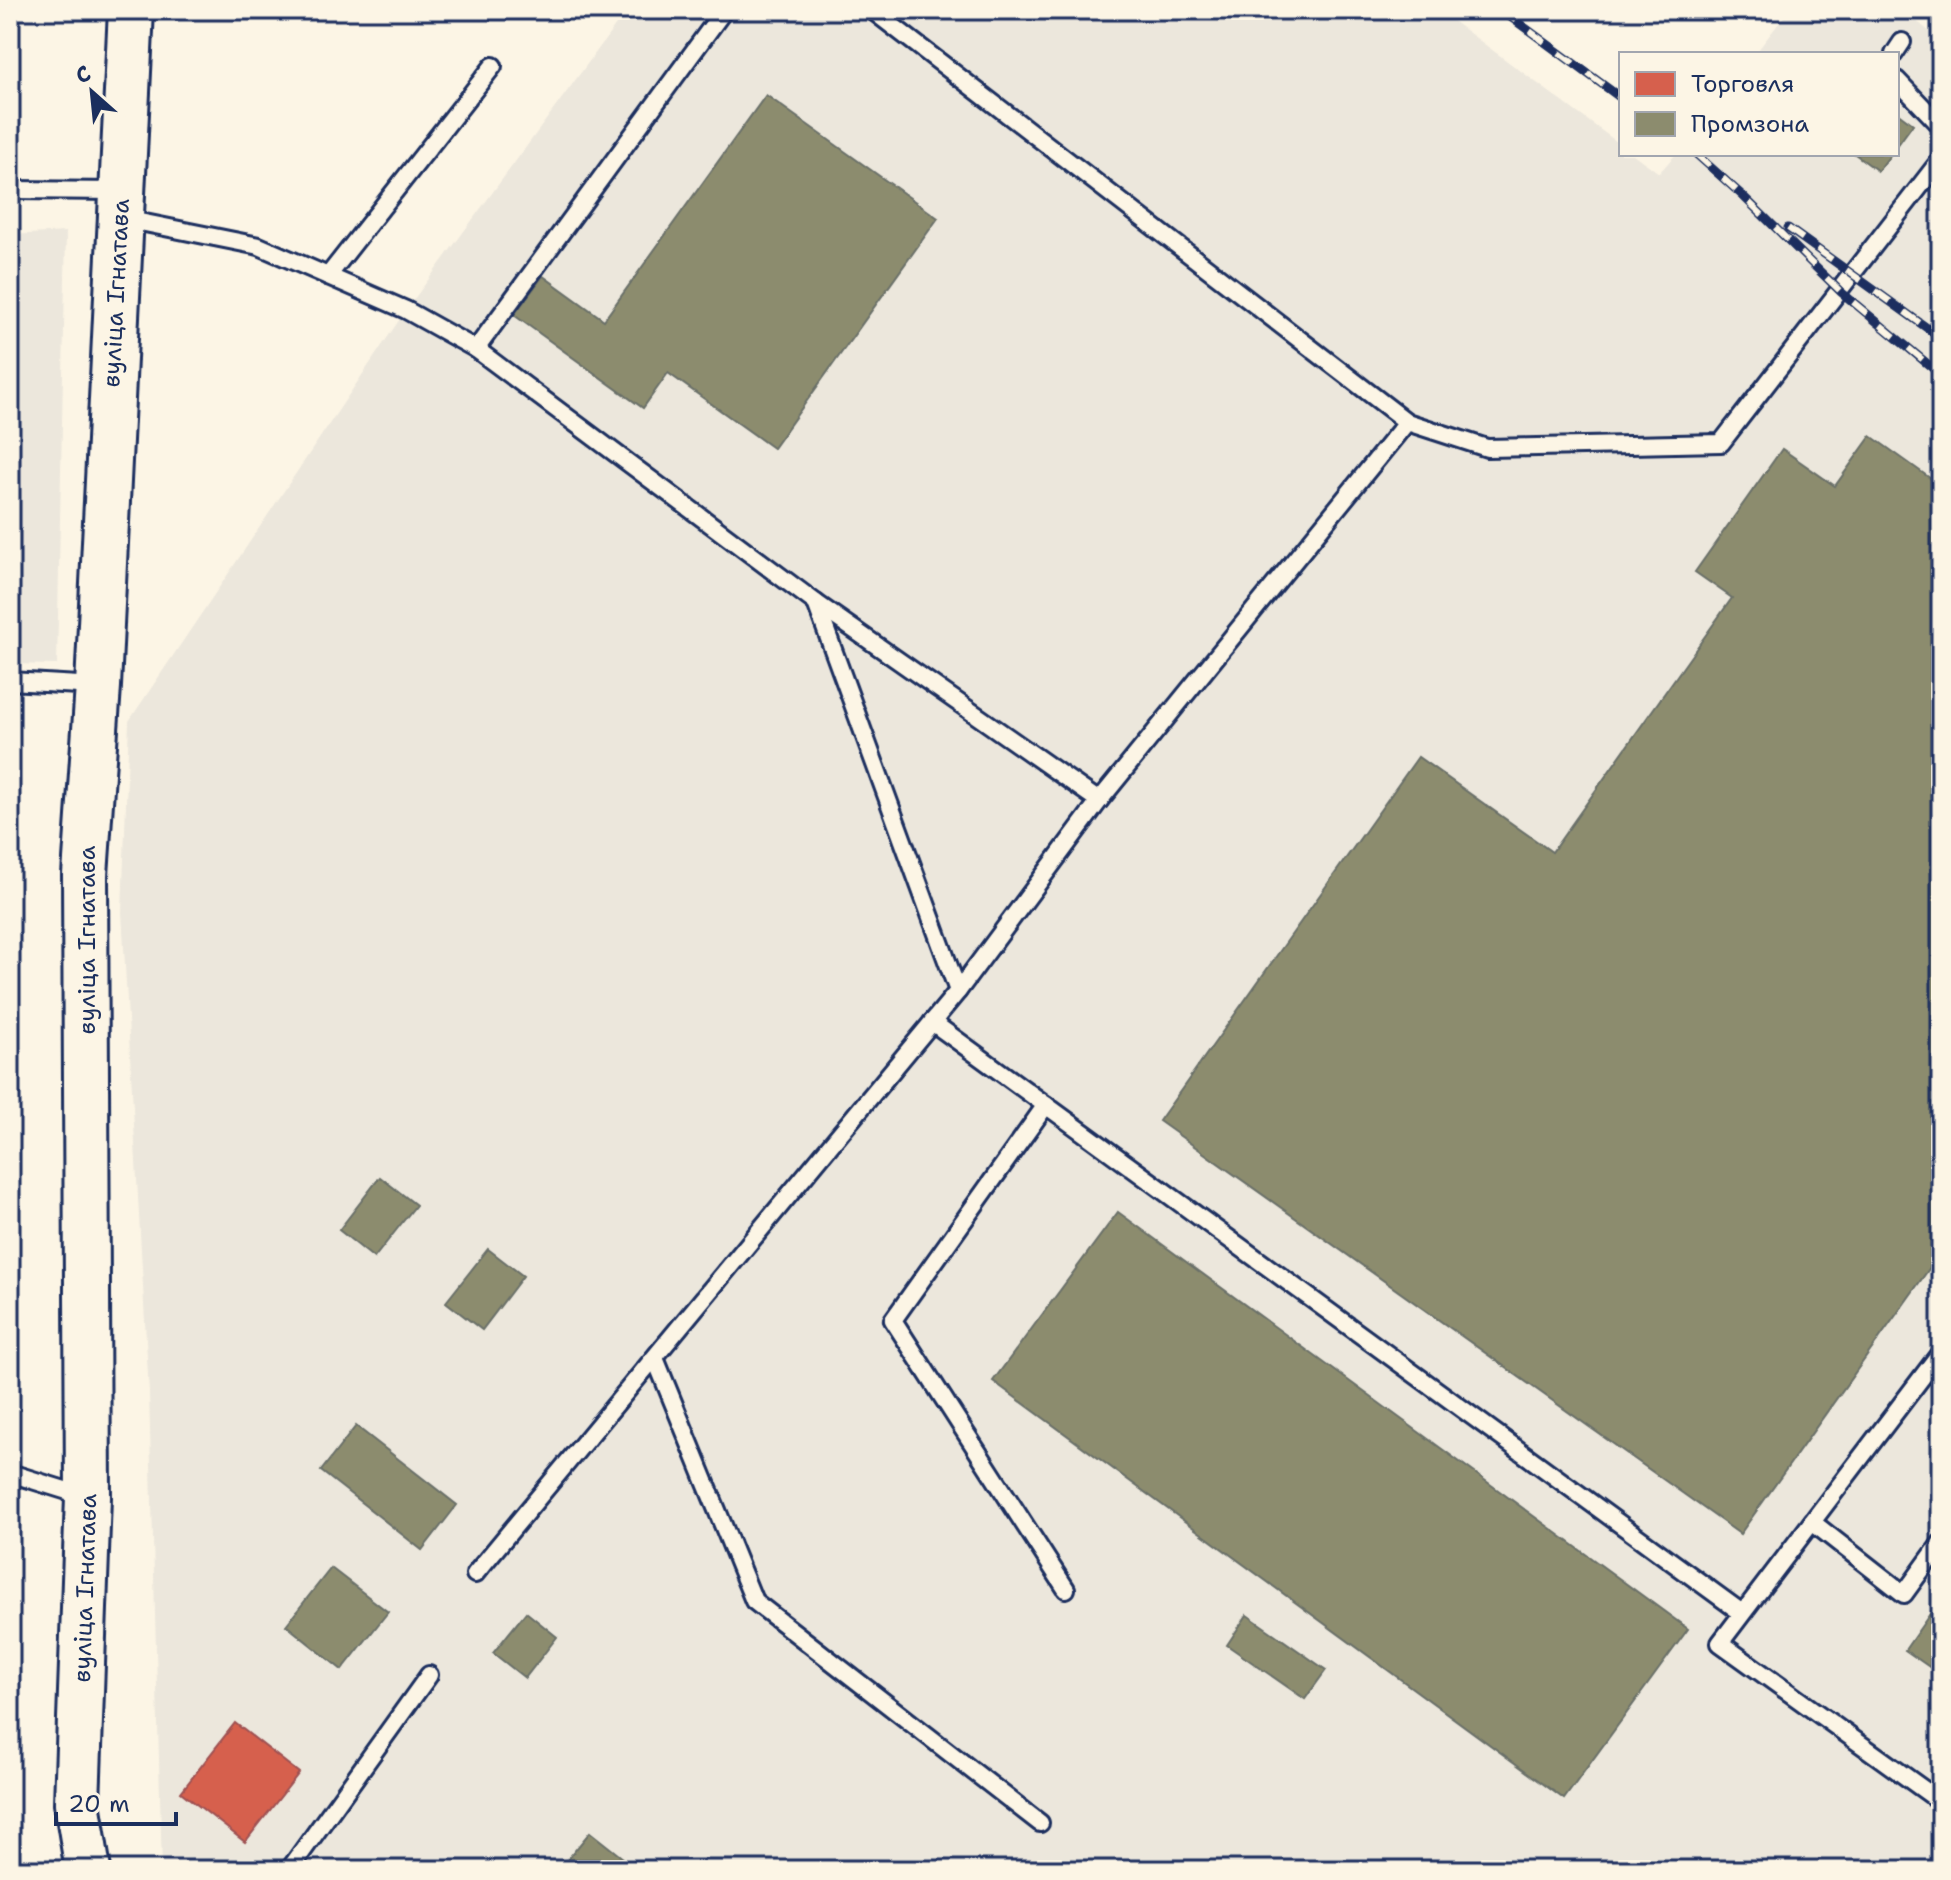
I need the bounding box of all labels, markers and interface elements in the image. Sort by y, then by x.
north arrow [52,52,132,132]
legend [1619,52,1899,156]
text: С [71,59,96,91]
text: Торговля [1691,68,1794,100]
text: Промзона [1691,108,1809,140]
street label: вуліца Ігнатава [95,198,137,388]
street label: вуліца Ігнатава [71,845,103,1034]
street label: вуліца Ігнатава [66,1493,104,1683]
scale bar [56,1776,176,1826]
text: 20 m [68,1788,130,1820]

